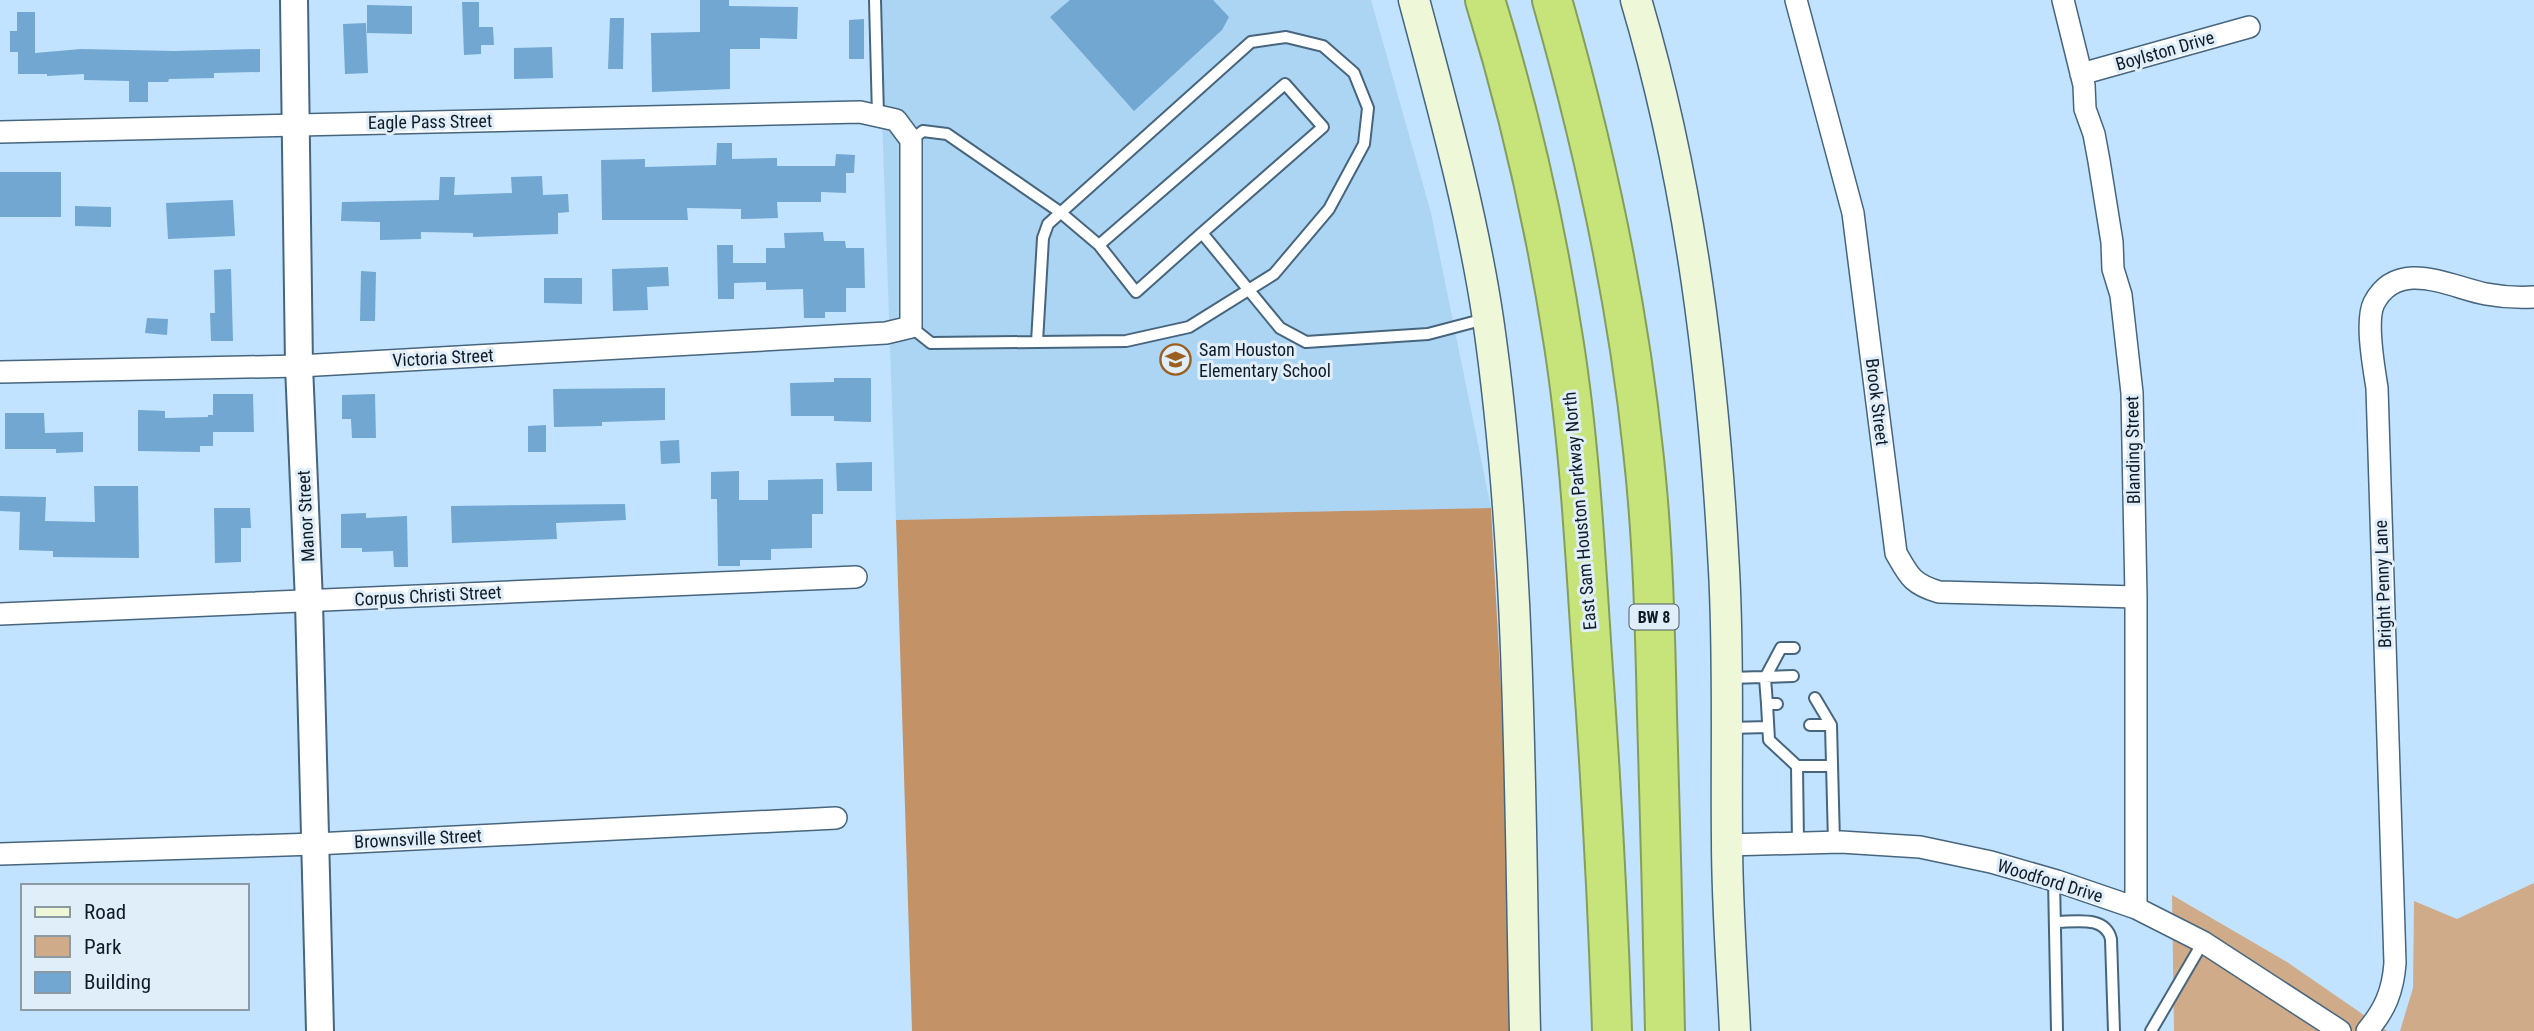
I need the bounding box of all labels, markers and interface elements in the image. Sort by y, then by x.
street label: Boylston Drive [2113,26,2217,75]
street label: Eagle Pass Street [368,110,492,133]
place label: Sam Houston Elementary School [1199,339,1331,381]
school or university icon: Sam Houston Elementary School [1159,343,1193,377]
street label: Victoria Street [392,344,494,371]
street label: Brook Street [1862,357,1893,447]
street label: East Sam Houston Parkway North [1559,391,1600,631]
street label: Blanding Street [2121,396,2144,504]
street label: Manor Street [293,470,318,562]
street label: Bright Penny Lane [2370,520,2395,648]
street label: Corpus Christi Street [354,581,502,610]
road number: BW 8 [1630,604,1678,630]
street label: Brownsville Street [354,825,482,852]
street label: Woodford Drive [1995,854,2106,907]
legend [21,884,248,1010]
text: Road [84,900,126,924]
text: Park [84,935,122,959]
text: Building [84,970,151,994]

